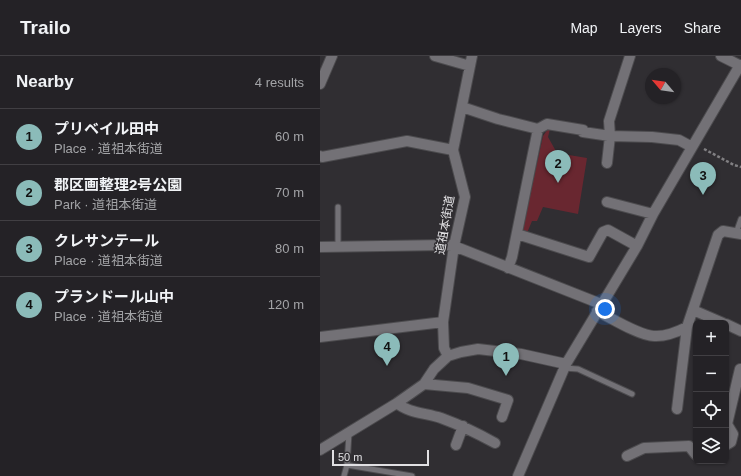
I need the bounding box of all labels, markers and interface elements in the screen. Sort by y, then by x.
text: Trailo [20,17,71,38]
text: Map [570,20,598,36]
text: Layers [620,20,662,36]
text: Share [684,20,721,36]
north arrow [645,68,681,104]
text: Nearby [16,72,74,91]
text: 4 results [255,75,304,90]
text: プリベイル田中 [54,120,159,137]
text: 1 [25,129,33,144]
text: 60 m [275,129,304,144]
text: Place · 道祖本街道 [54,141,163,156]
pin: 2 [545,150,571,183]
pin: 3 [690,162,716,195]
text: 郡区画整理2号公園 [54,176,182,193]
text: 2 [25,185,33,200]
text: 70 m [275,185,304,200]
street label: 道祖本街道 [433,194,457,256]
text: Park · 道祖本街道 [54,197,157,212]
text: クレサンテール [54,232,159,249]
text: 3 [25,241,33,256]
text: 80 m [275,241,304,256]
text: Place · 道祖本街道 [54,253,163,268]
text: プランドール山中 [54,288,174,305]
text: 4 [25,297,33,312]
text: 120 m [268,297,304,312]
your location [595,299,615,319]
text: Place · 道祖本街道 [54,309,163,324]
map controls [693,320,729,464]
button: + [693,320,729,356]
pin: 4 [374,333,400,366]
pin: 1 [493,343,519,376]
button: − [693,356,729,392]
button: locate [693,392,729,428]
button: layers [693,428,729,464]
scale bar [332,448,429,467]
text: 50 m [338,451,362,463]

